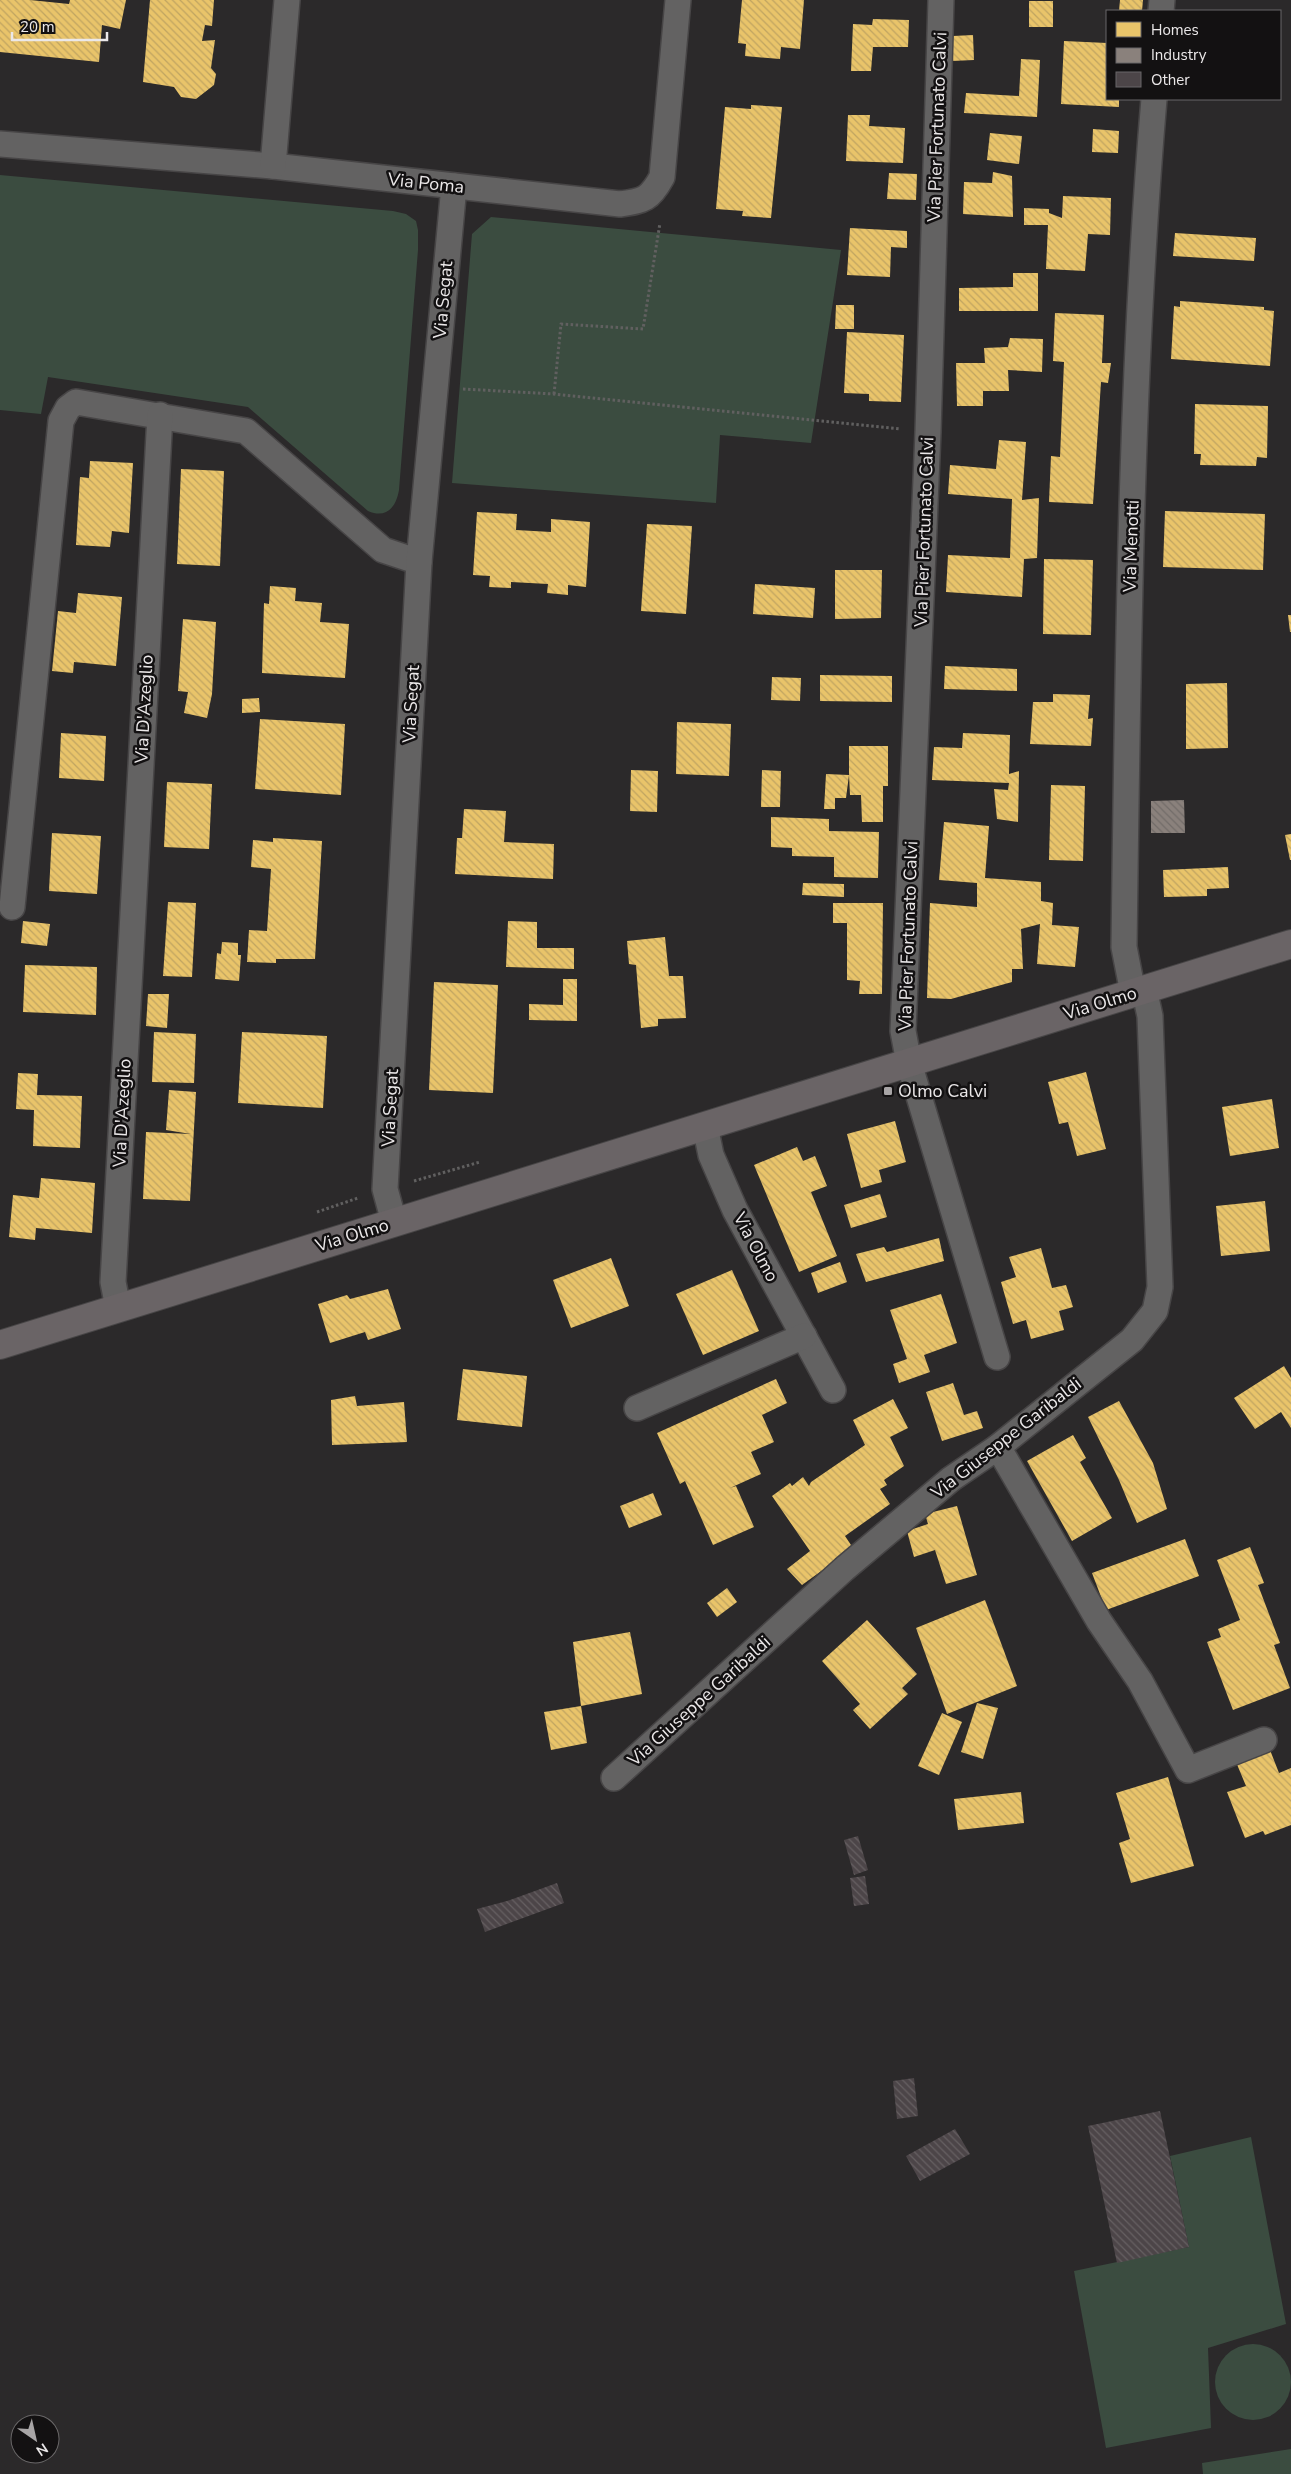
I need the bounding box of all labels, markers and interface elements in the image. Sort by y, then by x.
scale bar [12,10,108,42]
legend [1106,10,1281,100]
text: 20 m [20,17,55,37]
text: Homes [1151,20,1199,40]
street label: Via Pier Fortunato Calvi [922,31,952,224]
text: Industry [1151,45,1207,65]
text: Other [1151,70,1190,90]
street label: Via Poma [386,167,465,199]
street label: Via Segat [428,260,458,341]
street label: Via Pier Fortunato Calvi [909,436,939,629]
street label: Via Menotti [1117,499,1145,594]
street label: Via D'Azeglio [129,654,159,765]
street label: Via Segat [397,664,425,744]
street label: Via Pier Fortunato Calvi [893,840,923,1033]
street label: Via Olmo [1060,981,1140,1026]
street label: Via D'Azeglio [107,1058,137,1169]
street label: Via Segat [376,1068,404,1148]
place label: Olmo Calvi [898,1079,987,1103]
marker: Olmo Calvi [882,1085,894,1097]
street label: Via Olmo [727,1207,784,1286]
street label: Via Olmo [312,1213,392,1258]
street label: Via Giuseppe Garibaldi [925,1372,1086,1505]
street label: Via Giuseppe Garibaldi [622,1630,776,1772]
north arrow [10,2414,60,2464]
text: N [32,2439,52,2460]

